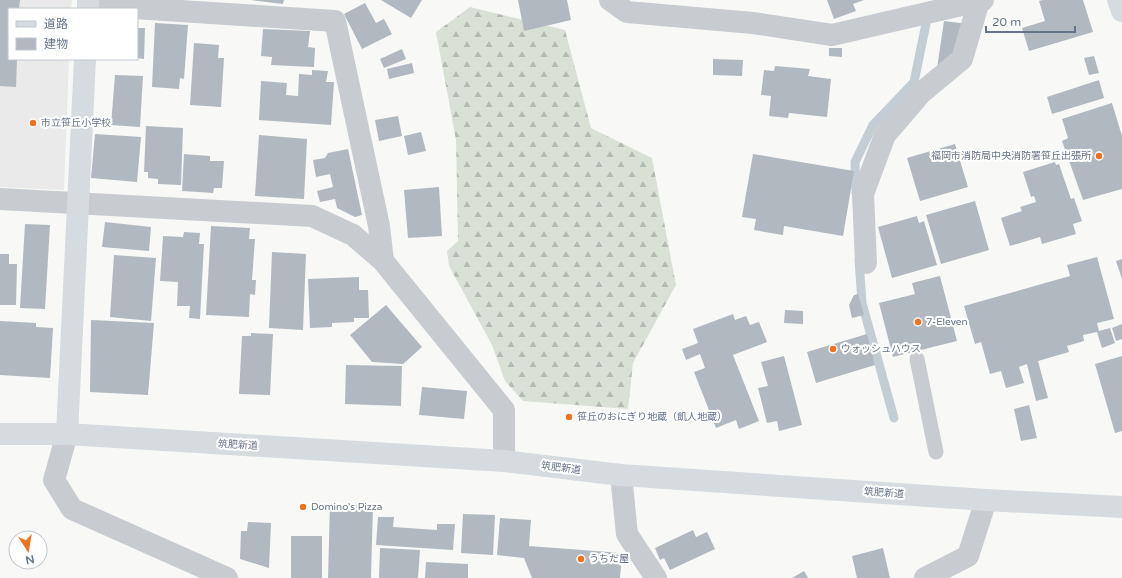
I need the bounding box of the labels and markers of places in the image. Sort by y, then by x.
place label: 市立笹丘小学校 [41,117,111,129]
marker: 市立笹丘小学校 [28,118,38,128]
place label: 福岡市消防局中央消防署笹丘出張所 [931,150,1091,162]
marker: 福岡市消防局中央消防署笹丘出張所 [1094,151,1104,161]
place label: 7-Eleven [926,316,968,328]
marker: 7-Eleven [913,317,923,327]
place label: ウォッシュハウス [841,343,921,355]
marker: ウォッシュハウス [828,344,838,354]
place label: 笹丘のおにぎり地蔵（飢人地蔵） [577,411,727,423]
marker: 笹丘のおにぎり地蔵（飢人地蔵） [564,412,574,422]
place label: Domino's Pizza [311,501,382,513]
marker: Domino's Pizza [298,502,308,512]
place label: うちだ屋 [589,553,629,565]
marker: うちだ屋 [576,554,586,564]

